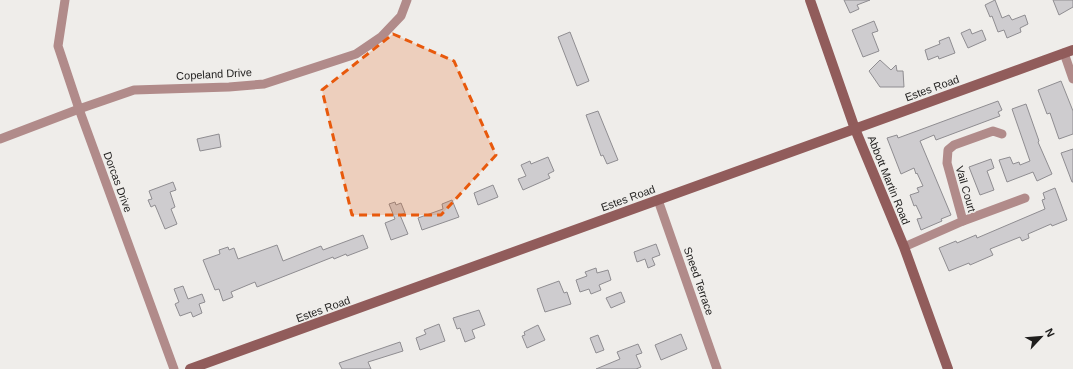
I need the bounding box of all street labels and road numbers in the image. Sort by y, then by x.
street label: Copeland Drive [176,66,252,82]
street label: Estes Road [903,73,961,103]
street label: Abbott Martin Road [866,134,912,226]
street label: Dorcas Drive [101,150,135,214]
street label: Vail Court [954,165,978,213]
street label: Estes Road [599,183,657,213]
street label: Sneed Terrace [682,245,716,317]
street label: Estes Road [294,294,352,324]

